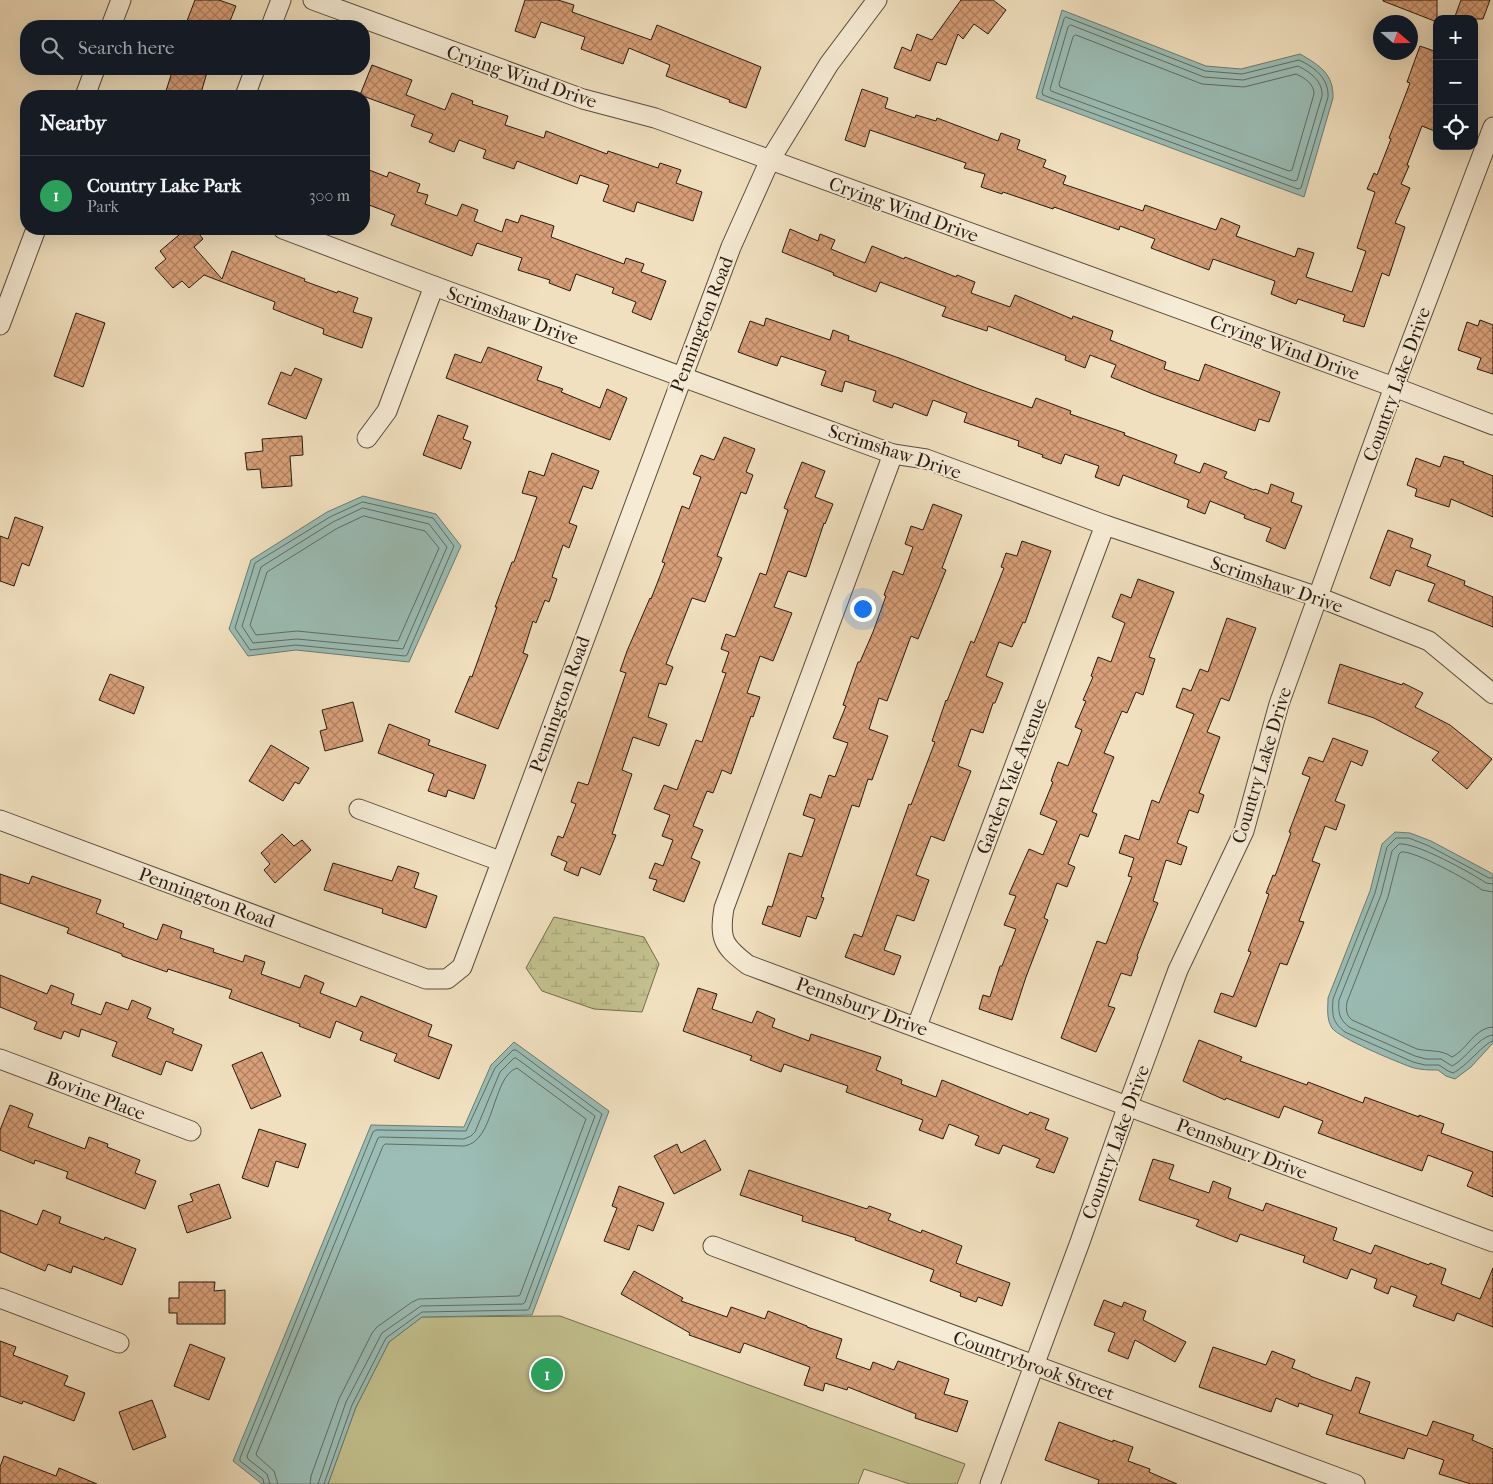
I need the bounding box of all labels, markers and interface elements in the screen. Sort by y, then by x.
north arrow [1373,15,1418,60]
map controls [1433,15,1478,150]
button: + [1433,15,1478,60]
search box [20,20,370,75]
icon: search [38,34,66,62]
text: Search here [78,37,174,59]
street label: Crying Wind Drive [444,41,600,113]
button: − [1433,60,1478,105]
button: locate [1433,105,1478,150]
text: Nearby [40,111,106,135]
street label: Crying Wind Drive [826,173,981,247]
text: Country Lake Park [87,175,241,197]
text: 1 [53,186,59,205]
text: 300 m [309,186,350,205]
text: Park [87,197,119,216]
street label: Pennington Road [666,253,738,395]
street label: Scrimshaw Drive [444,282,581,350]
street label: Country Lake Drive [1359,304,1435,465]
street label: Crying Wind Drive [1207,311,1362,385]
street label: Scrimshaw Drive [825,420,964,484]
street label: Scrimshaw Drive [1208,552,1346,618]
your location [850,596,876,622]
street label: Pennington Road [525,633,595,775]
street label: Country Lake Drive [1228,684,1296,846]
street label: Garden Vale Avenue [972,695,1052,857]
street label: Pennington Road [136,863,278,933]
street label: Pennsbury Drive [793,973,931,1041]
street label: Country Lake Drive [1078,1062,1154,1223]
street label: Bovine Place [43,1067,148,1125]
street label: Pennsbury Drive [1173,1114,1310,1184]
street label: Countrybrook Street [950,1327,1117,1405]
pin: 1 [531,1355,563,1393]

